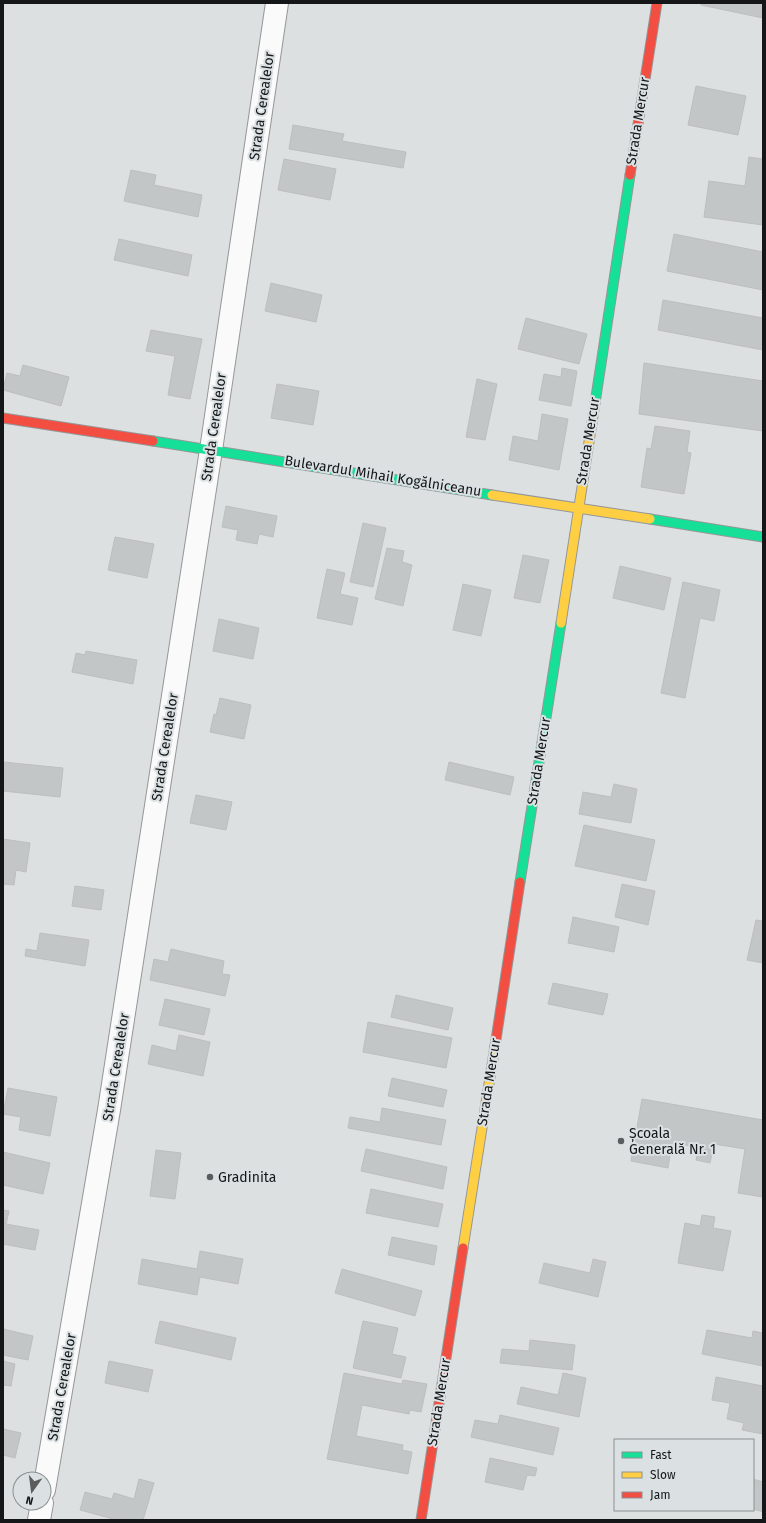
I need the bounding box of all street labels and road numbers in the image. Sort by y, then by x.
street label: Strada Cerealelor [246,50,278,161]
street label: Strada Mercur [623,75,653,166]
street label: Strada Cerealelor [198,371,230,482]
street label: Strada Mercur [573,395,603,486]
street label: Bulevardul Mihail Kogălniceanu [283,452,483,500]
street label: Strada Cerealelor [148,691,182,802]
street label: Strada Mercur [524,715,554,806]
street label: Strada Cerealelor [99,1011,133,1122]
street label: Strada Mercur [474,1036,504,1127]
street label: Strada Cerealelor [44,1331,80,1442]
street label: Strada Mercur [424,1356,454,1447]

